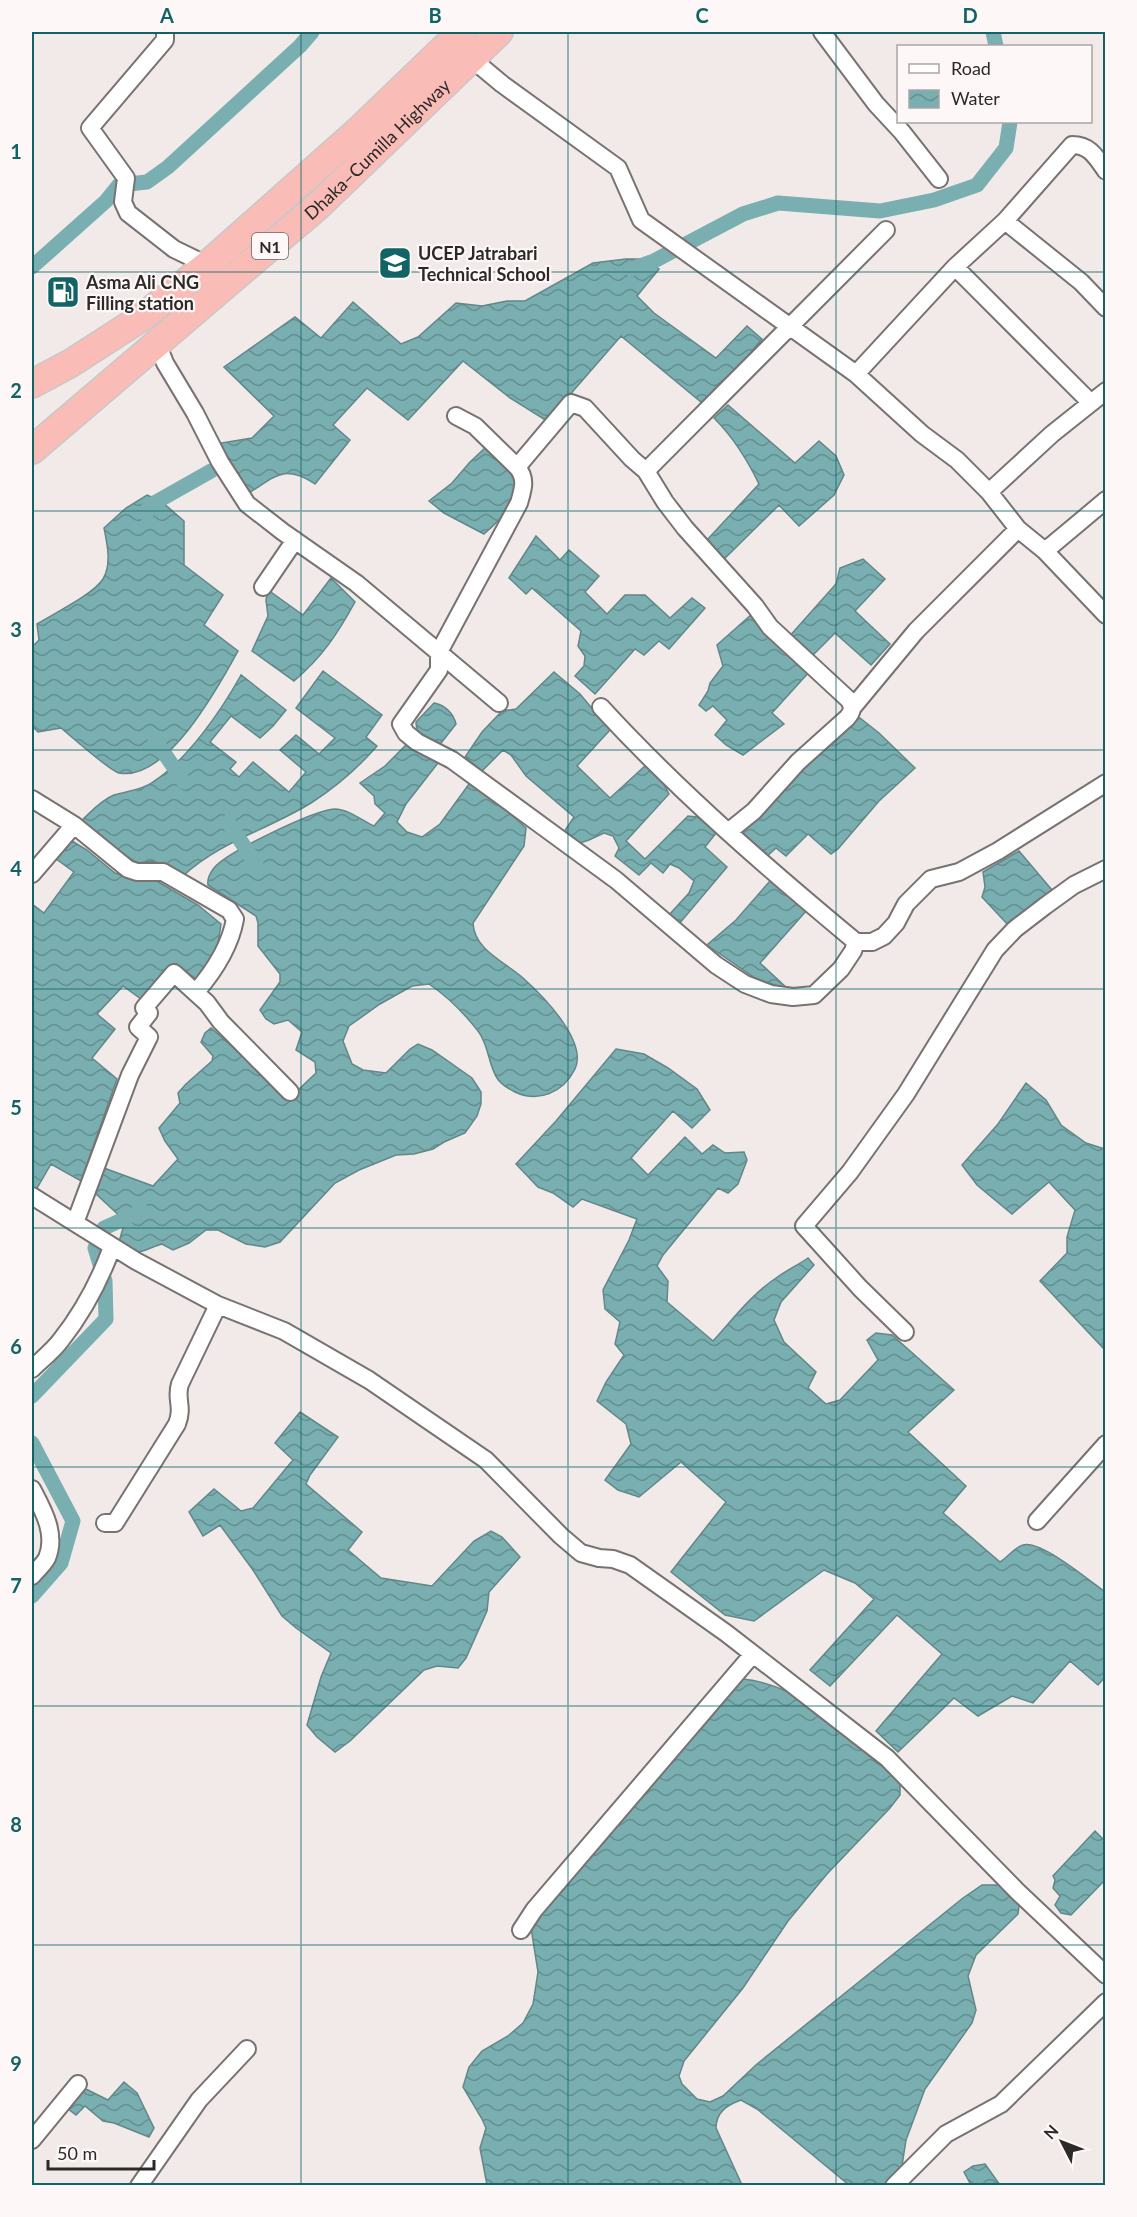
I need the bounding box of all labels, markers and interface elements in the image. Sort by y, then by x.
text: A [159,3,174,27]
text: B [428,3,442,27]
text: C [695,3,709,27]
text: D [962,3,978,27]
legend [897,45,1092,123]
text: Road [951,57,991,79]
street label: Dhaka–Cumilla Highway [300,74,455,224]
text: Water [951,87,1000,109]
text: 1 [10,139,22,163]
road number: N1 [252,233,288,259]
place label: UCEP Jatrabari Technical School [418,242,550,285]
school or university icon: UCEP Jatrabari Technical School [377,245,413,281]
place label: Asma Ali CNG Filling station [85,271,199,314]
fuel station icon: Asma Ali CNG Filling station [45,274,81,310]
text: 2 [10,378,22,402]
text: 3 [10,617,22,641]
text: 4 [10,856,22,880]
text: 5 [10,1095,22,1119]
text: 6 [10,1334,22,1358]
text: 7 [10,1573,22,1597]
text: 8 [10,1812,22,1836]
text: 9 [10,2051,22,2075]
north arrow [1032,2112,1092,2172]
text: N [1039,2121,1062,2143]
scale bar [48,2133,154,2171]
text: 50 m [57,2142,97,2164]

